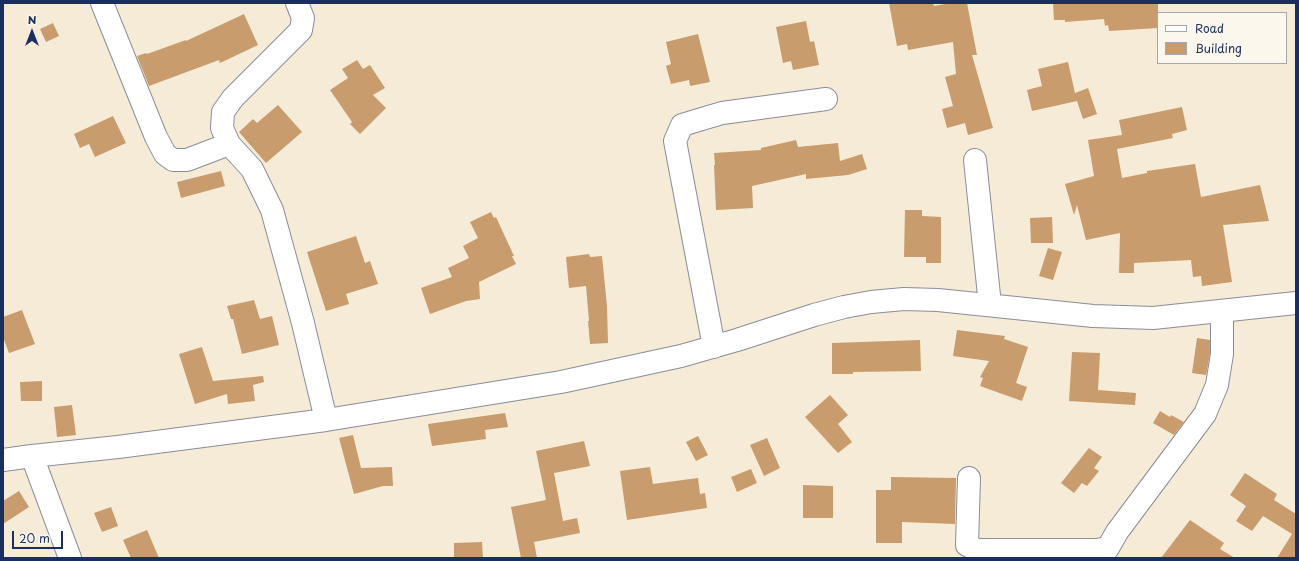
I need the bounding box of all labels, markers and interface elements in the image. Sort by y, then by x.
text: N [28,11,36,28]
north arrow [12,12,52,52]
legend [1157,12,1287,64]
text: Road [1195,19,1224,37]
text: Building [1195,39,1242,57]
scale bar [14,523,65,549]
text: 20 m [19,529,50,547]

